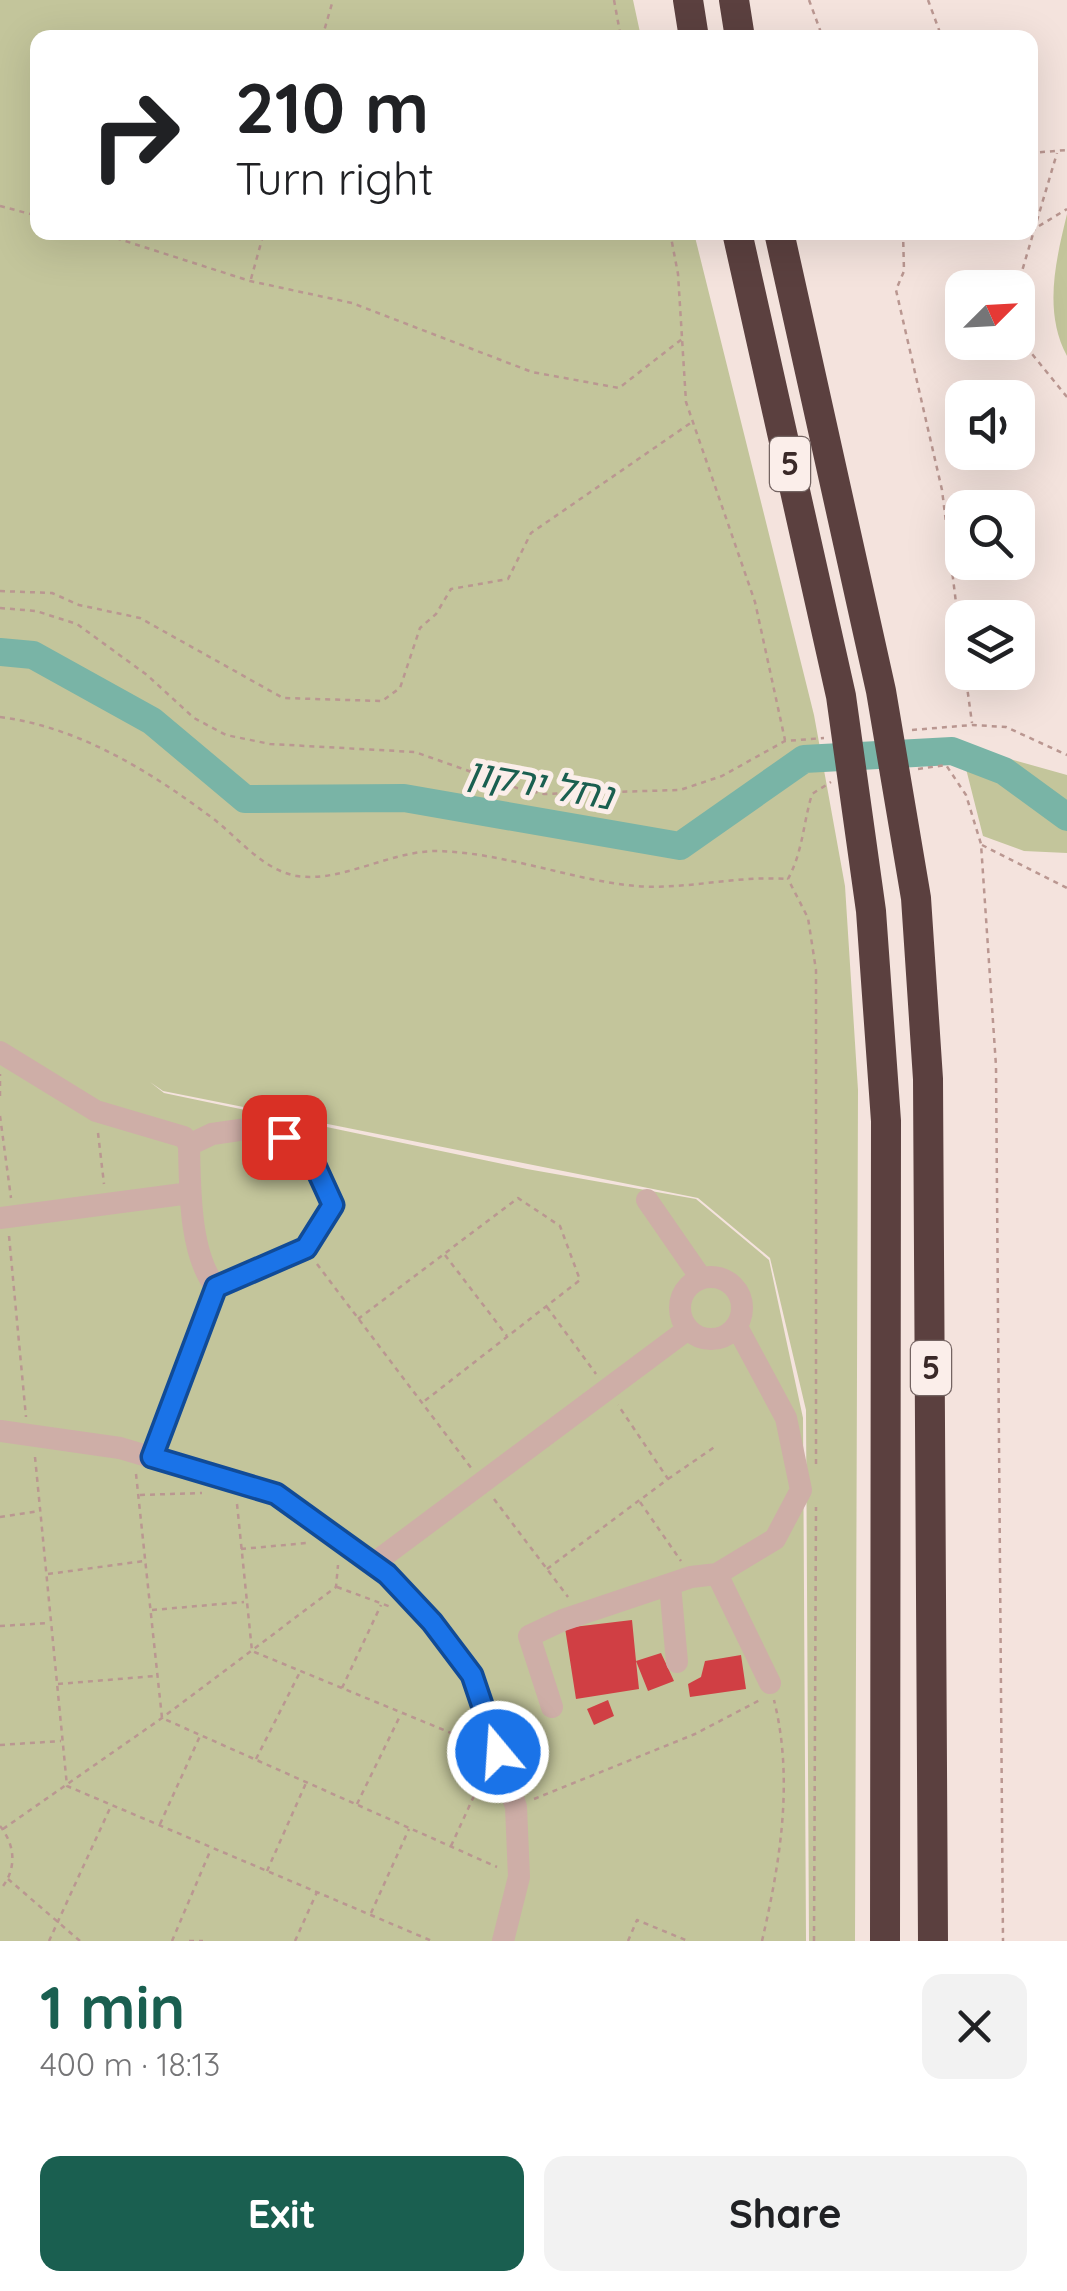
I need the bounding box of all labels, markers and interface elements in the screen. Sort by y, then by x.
text: 210 m [235,63,429,151]
icon: right [70,70,200,200]
text: Turn right [235,150,434,206]
north arrow [945,270,1035,360]
map controls [945,270,1035,690]
button: sound [945,380,1035,470]
road number: 5 [770,437,810,491]
button: search [945,490,1035,580]
button: layers [945,600,1035,690]
water label: נחל ירקון [463,747,620,820]
pin [242,1095,327,1180]
icon: arrive [257,1110,312,1165]
road number: 5 [911,1341,951,1395]
position arrow [446,1700,550,1804]
text: 1 min [40,1969,185,2044]
button: close [922,1974,1027,2079]
text: 400 m · 18:13 [40,2044,220,2084]
button: Exit [40,2156,524,2271]
button: Share [544,2156,1027,2271]

